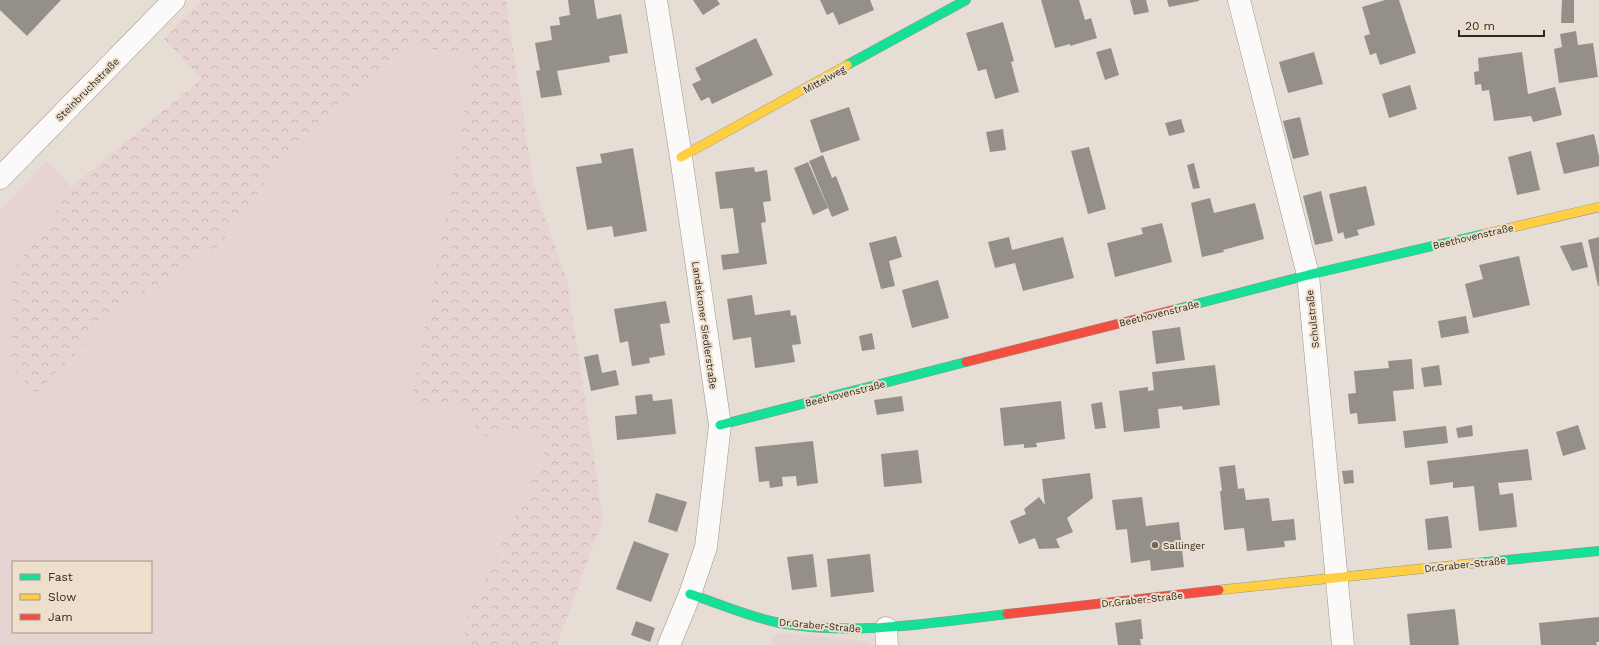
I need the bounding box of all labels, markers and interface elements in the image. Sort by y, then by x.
scale bar [1459,12,1544,38]
text: 20 m [1465,19,1495,33]
street label: Steinbruchstraße [54,55,121,123]
street label: Mittelweg [801,63,848,96]
street label: Beethovenstraße [1432,222,1515,251]
street label: Landskroner Siedlerstraße [690,260,719,390]
street label: Schulstraße [1304,289,1321,349]
street label: Beethovenstraße [1118,298,1201,329]
street label: Beethovenstraße [804,378,887,409]
marker: Sallinger [1150,540,1160,550]
place label: Sallinger [1163,540,1205,551]
street label: Dr.Graber-Straße [1424,555,1507,574]
legend [12,561,152,633]
text: Fast [48,570,73,584]
text: Slow [48,590,76,604]
street label: Dr.Graber-Straße [1101,590,1184,609]
text: Jam [48,610,73,624]
street label: Dr.Graber-Straße [779,616,862,635]

